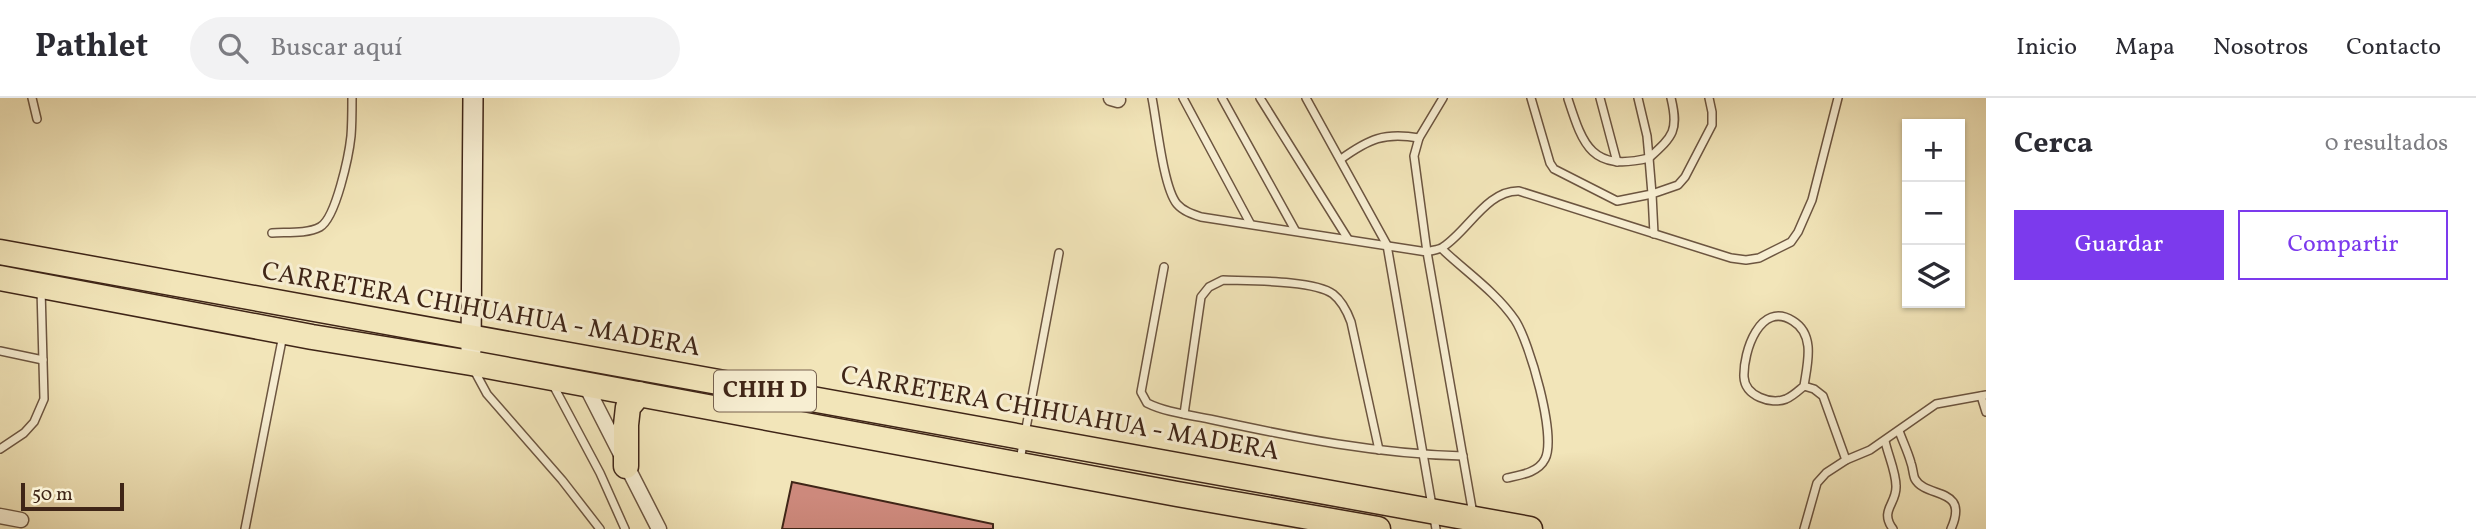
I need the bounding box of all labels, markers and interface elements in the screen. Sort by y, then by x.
search box [190,17,680,80]
text: Pathlet [35,25,148,71]
icon: search [214,29,252,67]
text: Buscar aquí [270,30,402,66]
text: Inicio [2016,31,2077,65]
text: Mapa [2115,31,2175,65]
text: Nosotros [2213,31,2308,65]
text: Contacto [2346,31,2441,65]
map controls [1902,119,1965,308]
button: + [1902,119,1965,182]
text: Cerca [2014,123,2093,165]
text: 0 resultados [2325,128,2448,160]
button: − [1902,182,1965,245]
button: Guardar [2014,210,2224,280]
button: Compartir [2238,210,2448,280]
button: layers [1902,245,1965,308]
street label: CARRETERA CHIHUAHUA - MADERA [259,254,703,366]
street label: CARRETERA CHIHUAHUA - MADERA [838,358,1282,470]
road number: CHIH D [714,370,816,412]
scale bar [21,480,124,512]
text: 50 m [32,482,73,508]

